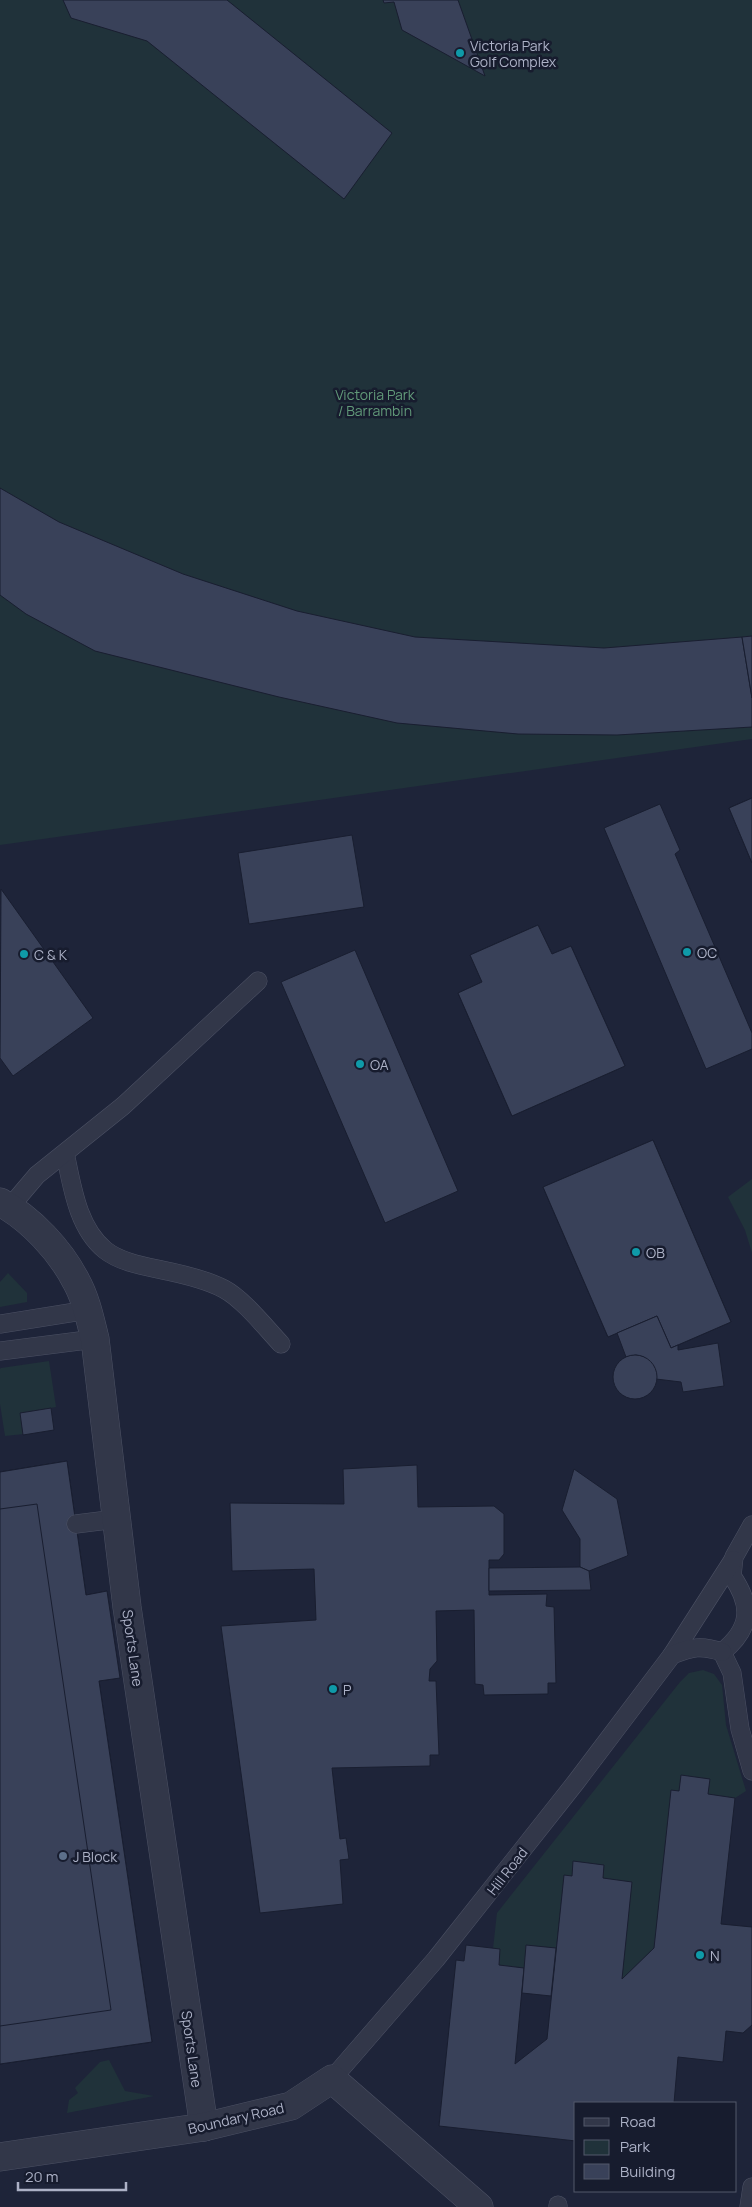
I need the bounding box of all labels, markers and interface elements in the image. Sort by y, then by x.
place label: Victoria Park Golf Complex [470,36,557,71]
marker: Victoria Park Golf Complex [454,47,466,59]
park label: Victoria Park / Barrambin [335,385,416,420]
place label: OC [697,943,717,962]
place label: C & K [34,945,68,964]
marker: OC [681,946,693,958]
marker: C & K [18,948,30,960]
place label: OA [370,1055,389,1074]
marker: OA [354,1058,366,1070]
place label: OB [646,1243,665,1262]
marker: OB [630,1246,642,1258]
street label: Sports Lane [118,1608,148,1688]
place label: P [343,1680,352,1699]
marker: P [327,1683,339,1695]
street label: Hill Road [482,1843,532,1899]
place label: J Block [73,1847,118,1866]
marker: J Block [57,1850,69,1862]
place label: N [710,1946,720,1965]
marker: N [694,1949,706,1961]
street label: Sports Lane [177,2009,207,2089]
street label: Boundary Road [186,2098,286,2138]
legend [574,2102,737,2192]
text: Road [620,2111,656,2132]
text: Park [620,2136,650,2157]
scale bar [18,2160,125,2192]
text: Building [620,2161,675,2182]
text: 20 m [25,2166,58,2187]

